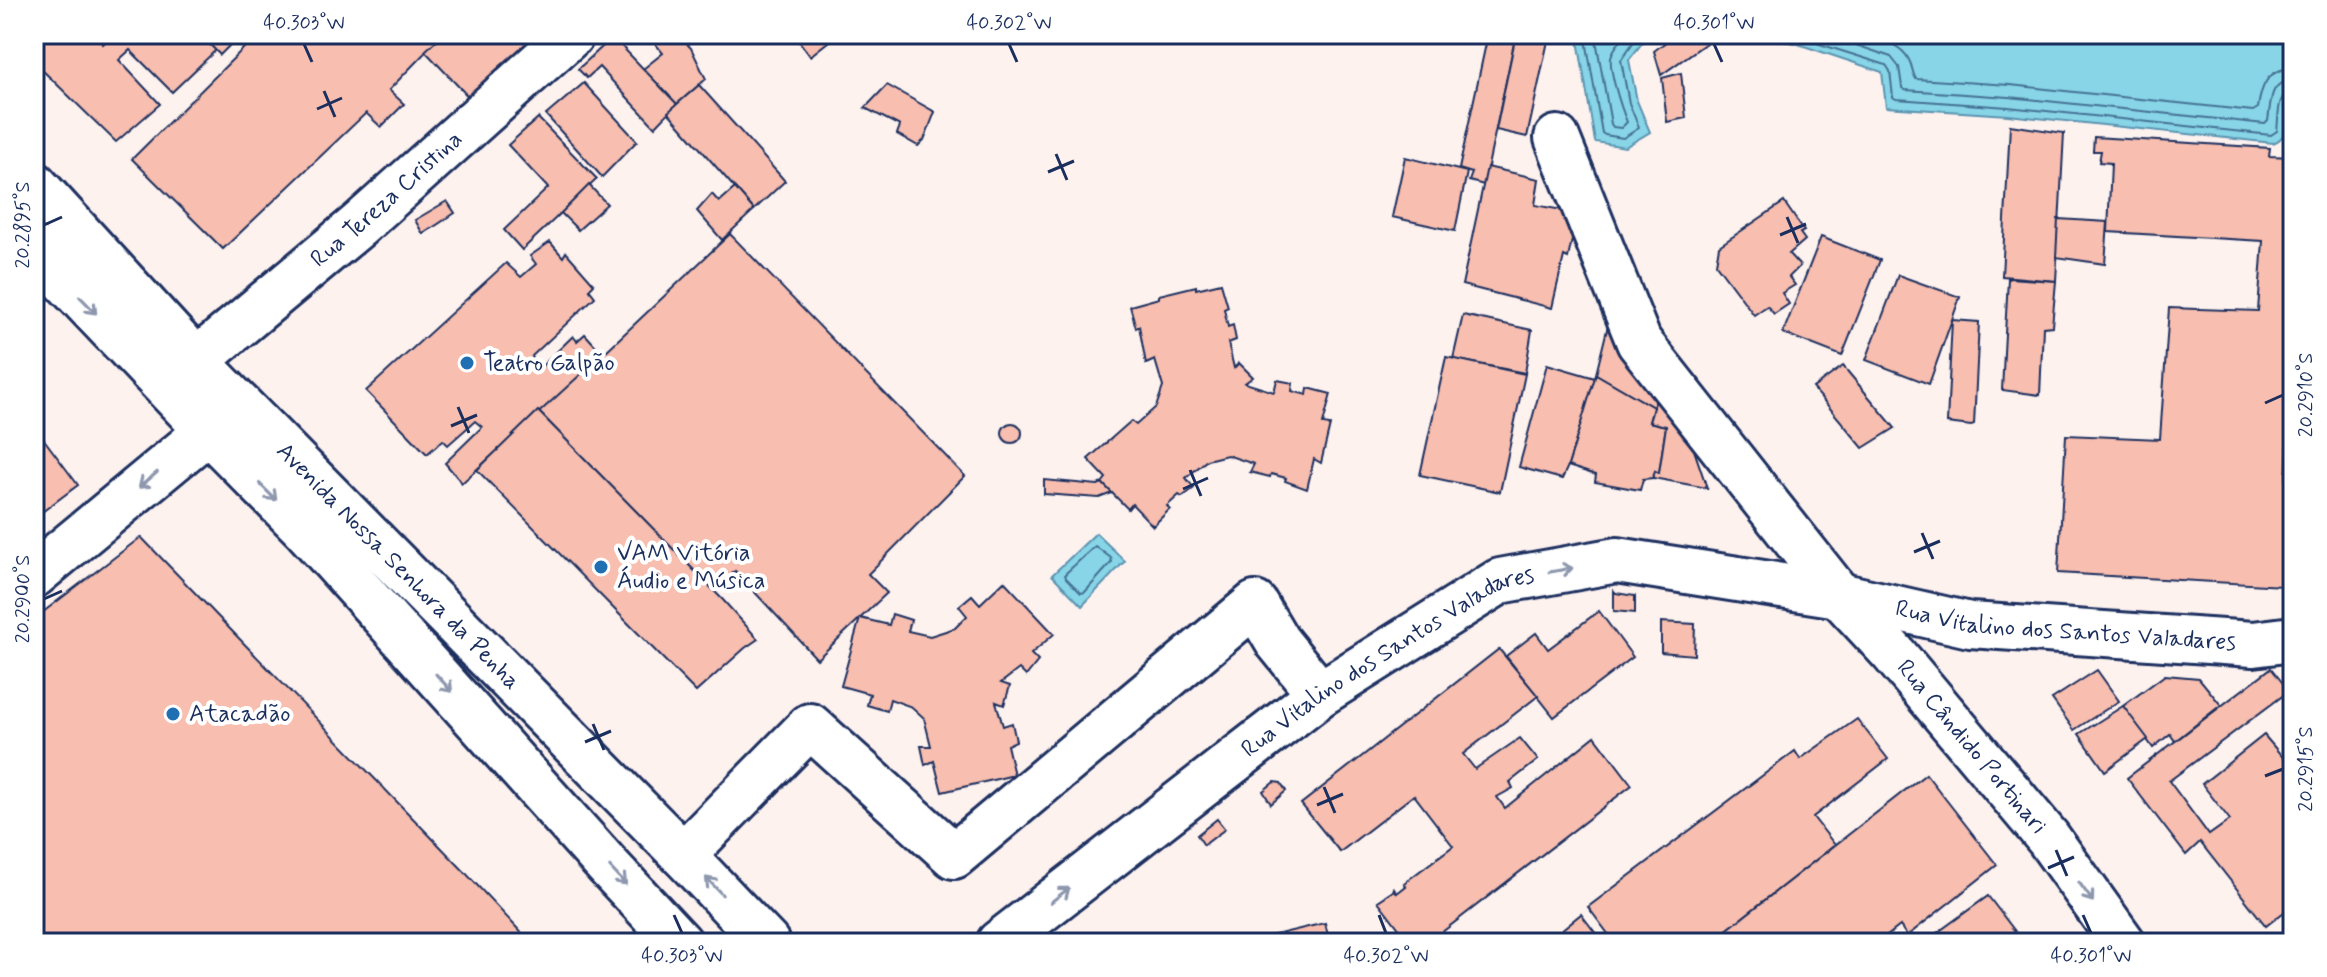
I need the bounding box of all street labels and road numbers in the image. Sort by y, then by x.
street label: Rua Tereza Cristina [304,124,469,275]
street label: Avenida Nossa Senhora da Penha [270,436,527,696]
street label: Rua Vitalino dos Santos Valadares [1235,560,1537,765]
street label: Rua Vitalino dos Santos Valadares [1892,593,2237,658]
street label: Rua Cândido Portinari [1889,653,2054,841]

